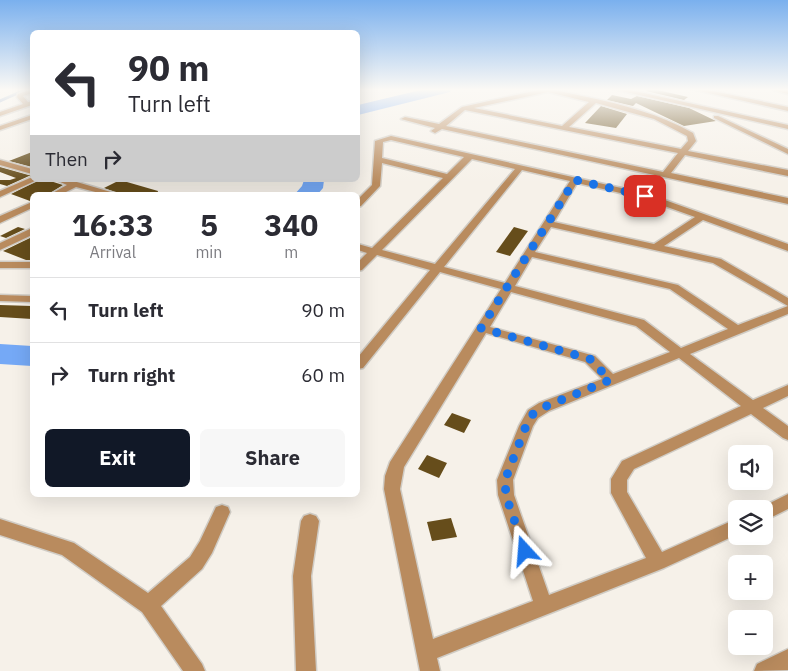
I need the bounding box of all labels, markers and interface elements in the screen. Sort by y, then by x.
text: 90 m [128,45,210,91]
icon: left [45,50,110,115]
text: Turn left [128,89,211,118]
icon: right [98,145,126,173]
text: Then [45,147,88,171]
pin [624,175,666,217]
icon: arrive [631,182,659,210]
text: 16:33 [72,205,154,244]
text: 5 [200,205,218,244]
text: 340 [264,205,318,244]
text: Arrival [89,242,136,262]
text: min [195,242,222,262]
text: m [284,242,298,262]
icon: left [45,296,73,324]
text: Turn left [88,298,164,322]
text: 90 m [301,298,345,322]
icon: right [45,361,73,389]
text: Turn right [88,363,175,387]
text: 60 m [301,363,345,387]
button: Exit [45,429,190,487]
button: Share [200,429,345,487]
map controls [728,445,773,655]
button: sound [728,445,773,490]
button: layers [728,500,773,545]
position arrow [498,524,550,576]
button: + [728,555,773,600]
button: − [728,610,773,655]

